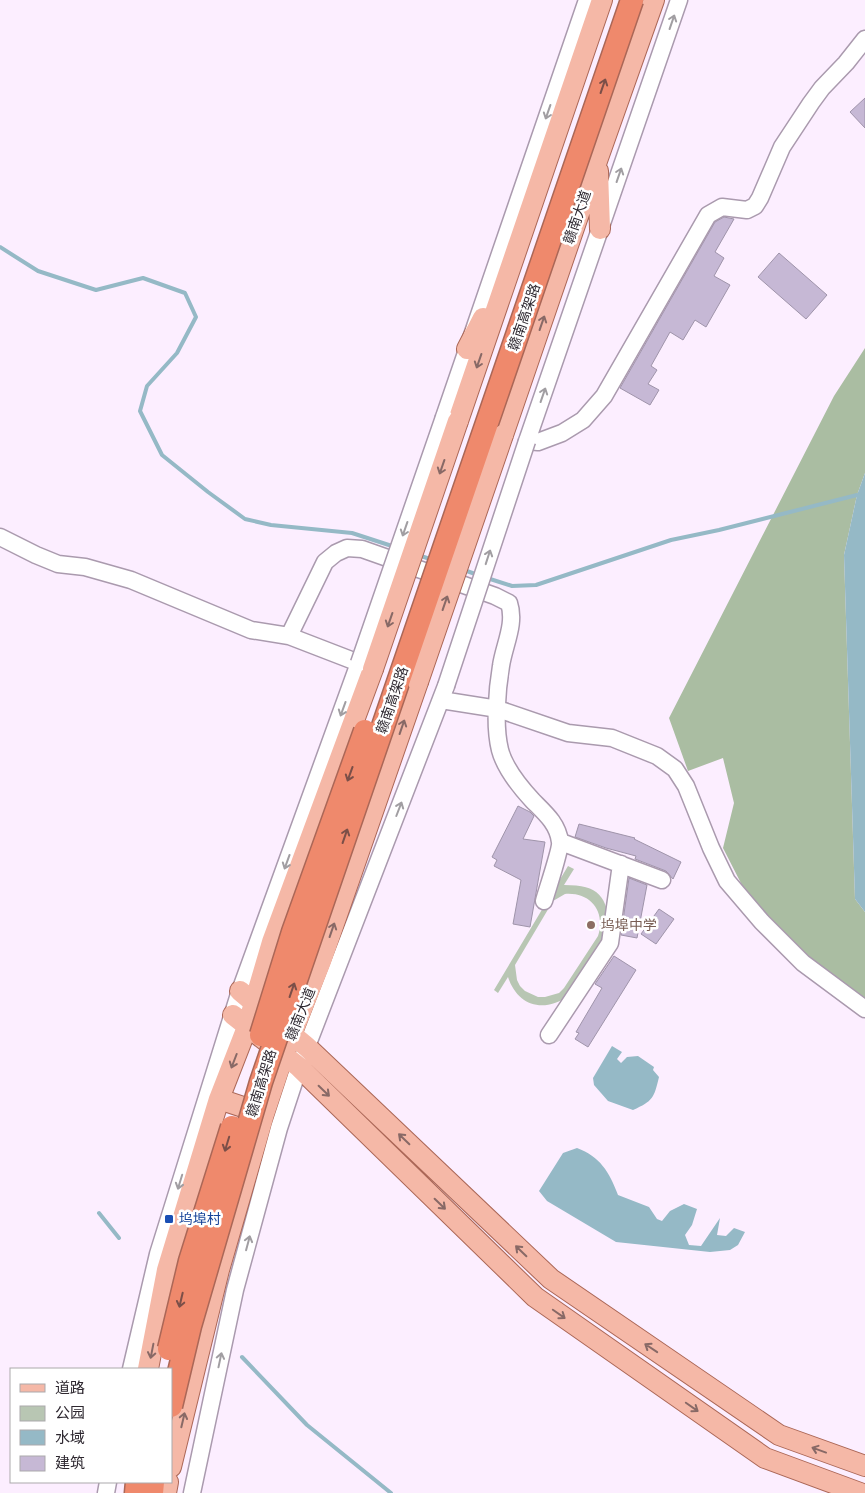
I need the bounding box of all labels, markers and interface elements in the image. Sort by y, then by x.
one-way arrow [668,14,677,30]
one-way arrow [599,79,608,95]
one-way arrow [543,104,553,120]
one-way arrow [615,168,624,183]
street label: 赣南大道 [559,188,595,246]
street label: 赣南高架路 [504,281,544,353]
one-way arrow [537,315,547,331]
one-way arrow [474,353,483,368]
one-way arrow [538,387,548,403]
one-way arrow [437,459,447,475]
one-way arrow [400,521,409,536]
one-way arrow [484,549,494,565]
one-way arrow [441,596,450,612]
one-way arrow [384,612,394,628]
street label: 赣南高架路 [372,664,412,736]
one-way arrow [338,701,347,716]
one-way arrow [398,720,407,736]
one-way arrow [344,766,354,782]
one-way arrow [395,802,404,817]
one-way arrow [341,829,350,844]
one-way arrow [282,853,291,869]
place label: 坞埠中学 [601,916,657,934]
marker: 坞埠中学 [585,919,597,931]
one-way arrow [328,923,337,939]
one-way arrow [288,982,297,998]
street label: 赣南大道 [281,985,319,1043]
street label: 赣南高架路 [242,1047,280,1119]
one-way arrow [229,1053,238,1068]
one-way arrow [318,1085,330,1097]
one-way arrow [397,1133,410,1145]
one-way arrow [221,1136,231,1152]
one-way arrow [175,1173,185,1189]
one-way arrow [434,1198,446,1210]
place label: 坞埠村 [179,1210,221,1228]
marker: 坞埠村 [163,1213,175,1225]
one-way arrow [244,1235,253,1251]
one-way arrow [515,1245,528,1257]
one-way arrow [175,1291,185,1307]
one-way arrow [552,1309,566,1319]
one-way arrow [645,1342,659,1352]
one-way arrow [147,1343,156,1359]
one-way arrow [216,1352,225,1368]
legend [10,1368,172,1483]
text: 道路 [55,1378,85,1397]
one-way arrow [685,1402,699,1412]
text: 公园 [55,1403,85,1422]
one-way arrow [179,1413,188,1429]
text: 水域 [55,1428,85,1447]
one-way arrow [812,1445,827,1454]
text: 建筑 [55,1453,85,1472]

